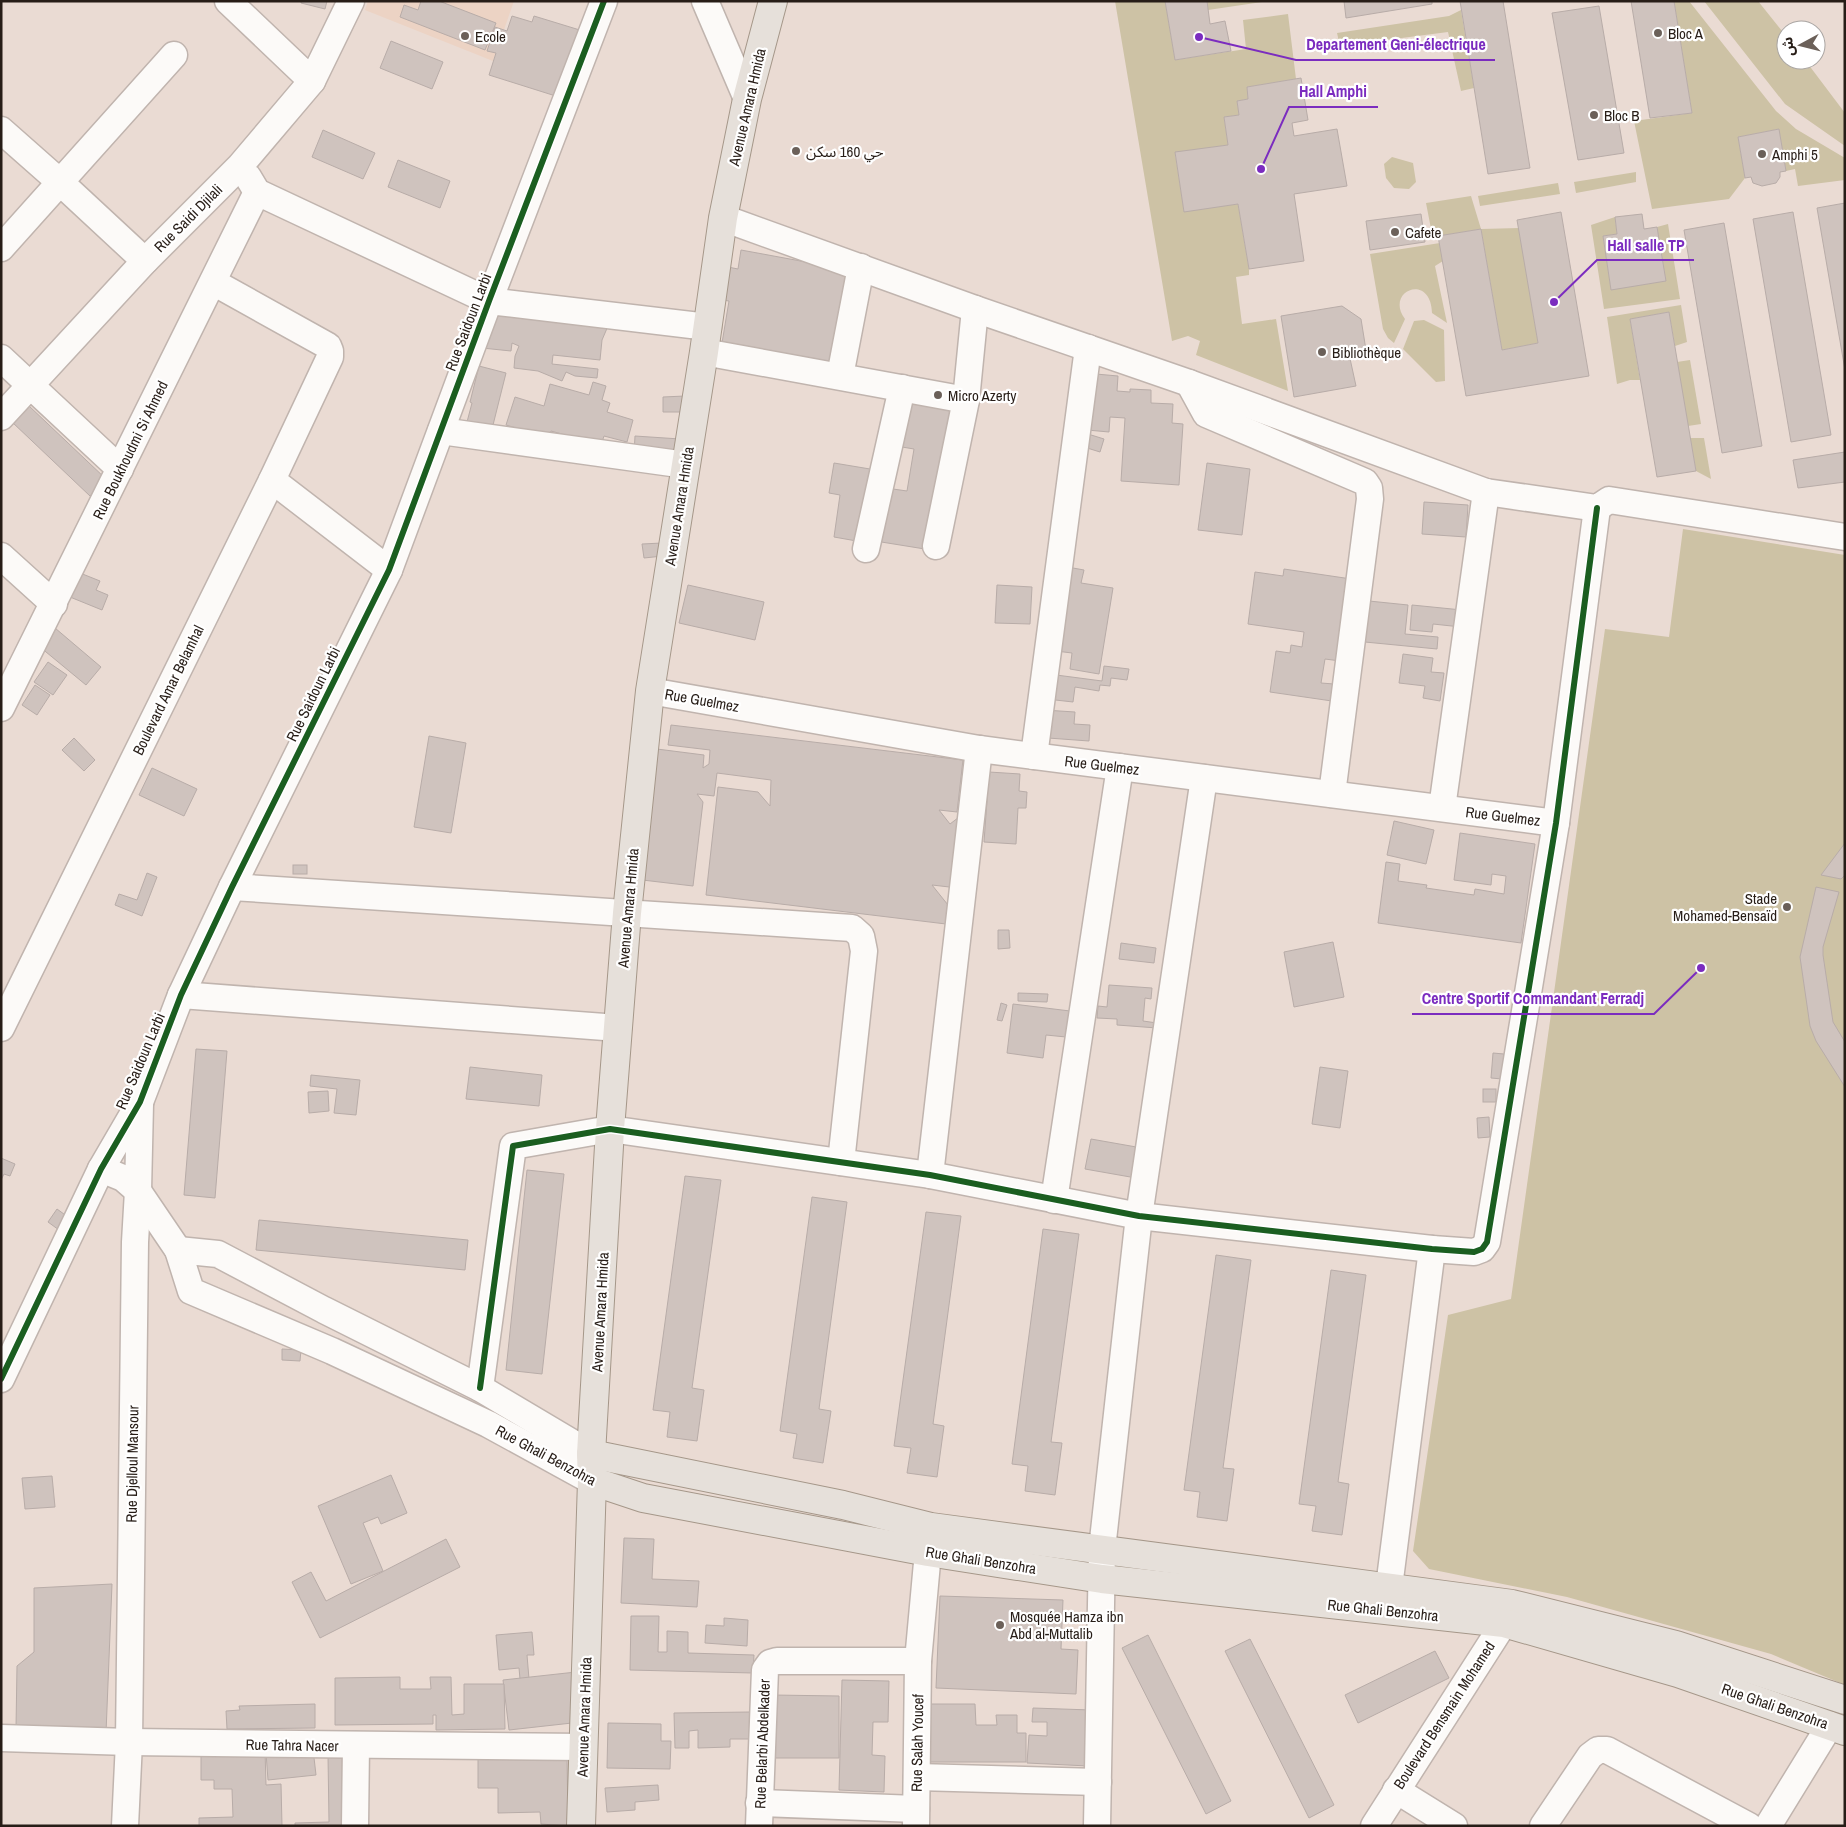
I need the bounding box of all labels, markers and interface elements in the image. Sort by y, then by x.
north arrow [1776,20,1826,70]
place label: Bloc A [1668,23,1704,44]
place label: Ecole [475,26,506,47]
marker: Bloc A [1652,27,1664,39]
callout: Departement Geni-électrique [1296,29,1495,60]
marker: Ecole [459,30,471,42]
text: Departement Geni-électrique [1306,33,1486,55]
text: ش [1778,36,1798,57]
street label: Avenue Amara Hmida [723,46,771,169]
callout: Hall Amphi [1289,76,1378,107]
text: Hall Amphi [1299,80,1367,102]
place label: Bloc B [1604,105,1640,126]
marker: Bloc B [1588,109,1600,121]
place label: حي 160 سكن [806,141,884,163]
place label: Amphi 5 [1771,144,1818,165]
marker: حي 160 سكن [790,145,802,157]
marker: Amphi 5 [1756,148,1768,160]
street label: Rue Saidi Djilali [149,179,227,257]
place label: Cafete [1405,222,1441,243]
marker: Cafete [1389,226,1401,238]
callout: Hall salle TP [1597,229,1694,260]
text: Hall salle TP [1607,234,1685,256]
street label: Rue Saidoun Larbi [440,270,496,374]
place label: Bibliothèque [1332,342,1401,363]
marker: Bibliothèque [1316,346,1328,358]
street label: Rue Boukhoudmi Si Ahmed [87,377,173,523]
place label: Micro Azerty [948,385,1017,406]
marker: Micro Azerty [932,389,944,401]
street label: Avenue Amara Hmida [659,445,699,568]
street label: Boulevard Amar Belamhal [127,621,209,759]
street label: Rue Saidoun Larbi [281,643,345,745]
street label: Rue Guelmez [663,683,741,717]
street label: Rue Guelmez [1063,750,1141,780]
street label: Rue Guelmez [1464,801,1542,831]
street label: Avenue Amara Hmida [612,847,644,970]
place label: Stade Mohamed-Bensaïd [1673,888,1777,926]
marker: Stade Mohamed-Bensaïd [1781,901,1793,913]
callout: Centre Sportif Commandant Ferradj [1412,983,1654,1014]
text: Centre Sportif Commandant Ferradj [1422,987,1644,1009]
street label: Rue Saidoun Larbi [110,1009,170,1113]
street label: Avenue Amara Hmida [586,1251,614,1374]
street label: Rue Djelloul Mansour [120,1405,144,1523]
street label: Rue Ghali Benzohra [492,1420,600,1491]
street label: Rue Ghali Benzohra [924,1541,1038,1579]
street label: Rue Ghali Benzohra [1326,1594,1440,1626]
place label: Mosquée Hamza ibn Abd al-Muttalib [1009,1606,1124,1644]
marker: Mosquée Hamza ibn Abd al-Muttalib [994,1619,1006,1631]
street label: Boulevard Bensmain Mohamed [1388,1637,1500,1793]
street label: Avenue Amara Hmida [571,1656,597,1778]
street label: Rue Ghali Benzohra [1719,1678,1831,1734]
street label: Rue Belarbi Abdelkader [749,1679,775,1809]
street label: Rue Salah Youcef [906,1693,928,1792]
street label: Rue Tahra Nacer [245,1734,339,1756]

